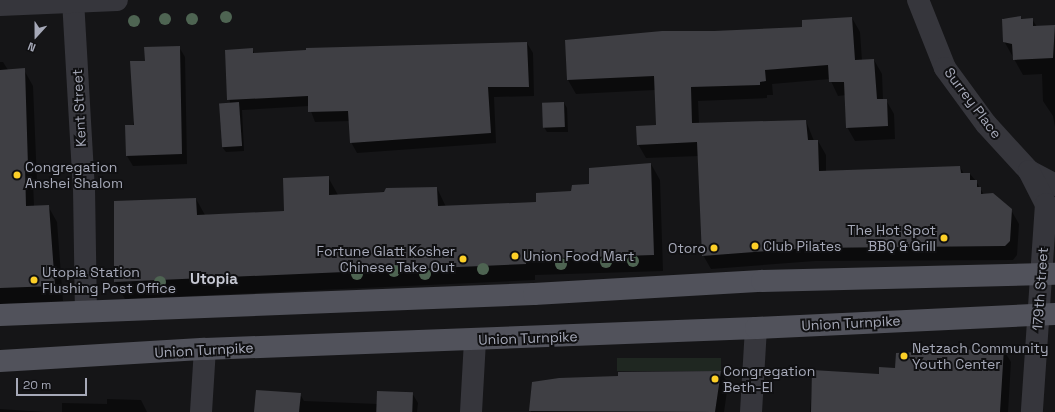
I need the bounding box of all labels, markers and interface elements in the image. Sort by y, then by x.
north arrow [16,16,56,56]
text: N [26,39,38,55]
street label: Surrey Place [941,64,1005,142]
street label: Kent Street [69,69,89,147]
place label: Congregation Anshei Shalom [25,159,123,192]
marker: Congregation Anshei Shalom [12,170,22,180]
place label: The Hot Spot BBQ & Grill [847,222,936,254]
marker: The Hot Spot BBQ & Grill [939,233,949,243]
place label: Club Pilates [763,238,841,254]
place label: Otoro [668,240,706,256]
marker: Club Pilates [750,241,760,251]
place label: Fortune Glatt Kosher Chinese Take Out [316,243,455,276]
marker: Otoro [709,243,719,253]
street label: 179th Street [1029,247,1051,331]
place label: Union Food Mart [523,248,634,264]
marker: Union Food Mart [510,251,520,261]
marker: Fortune Glatt Kosher Chinese Take Out [458,254,468,264]
place label: Utopia Station Flushing Post Office [42,264,176,296]
district label: Utopia [190,270,238,288]
marker: Utopia Station Flushing Post Office [29,275,39,285]
street label: Union Turnpike [801,312,901,334]
street label: Union Turnpike [478,328,578,348]
street label: Union Turnpike [154,339,254,361]
place label: Netzach Community Youth Center [912,340,1049,372]
marker: Netzach Community Youth Center [899,351,909,361]
place label: Congregation Beth-El [723,363,815,396]
scale bar [18,370,89,396]
marker: Congregation Beth-El [710,374,720,384]
text: 20 m [23,377,51,393]

